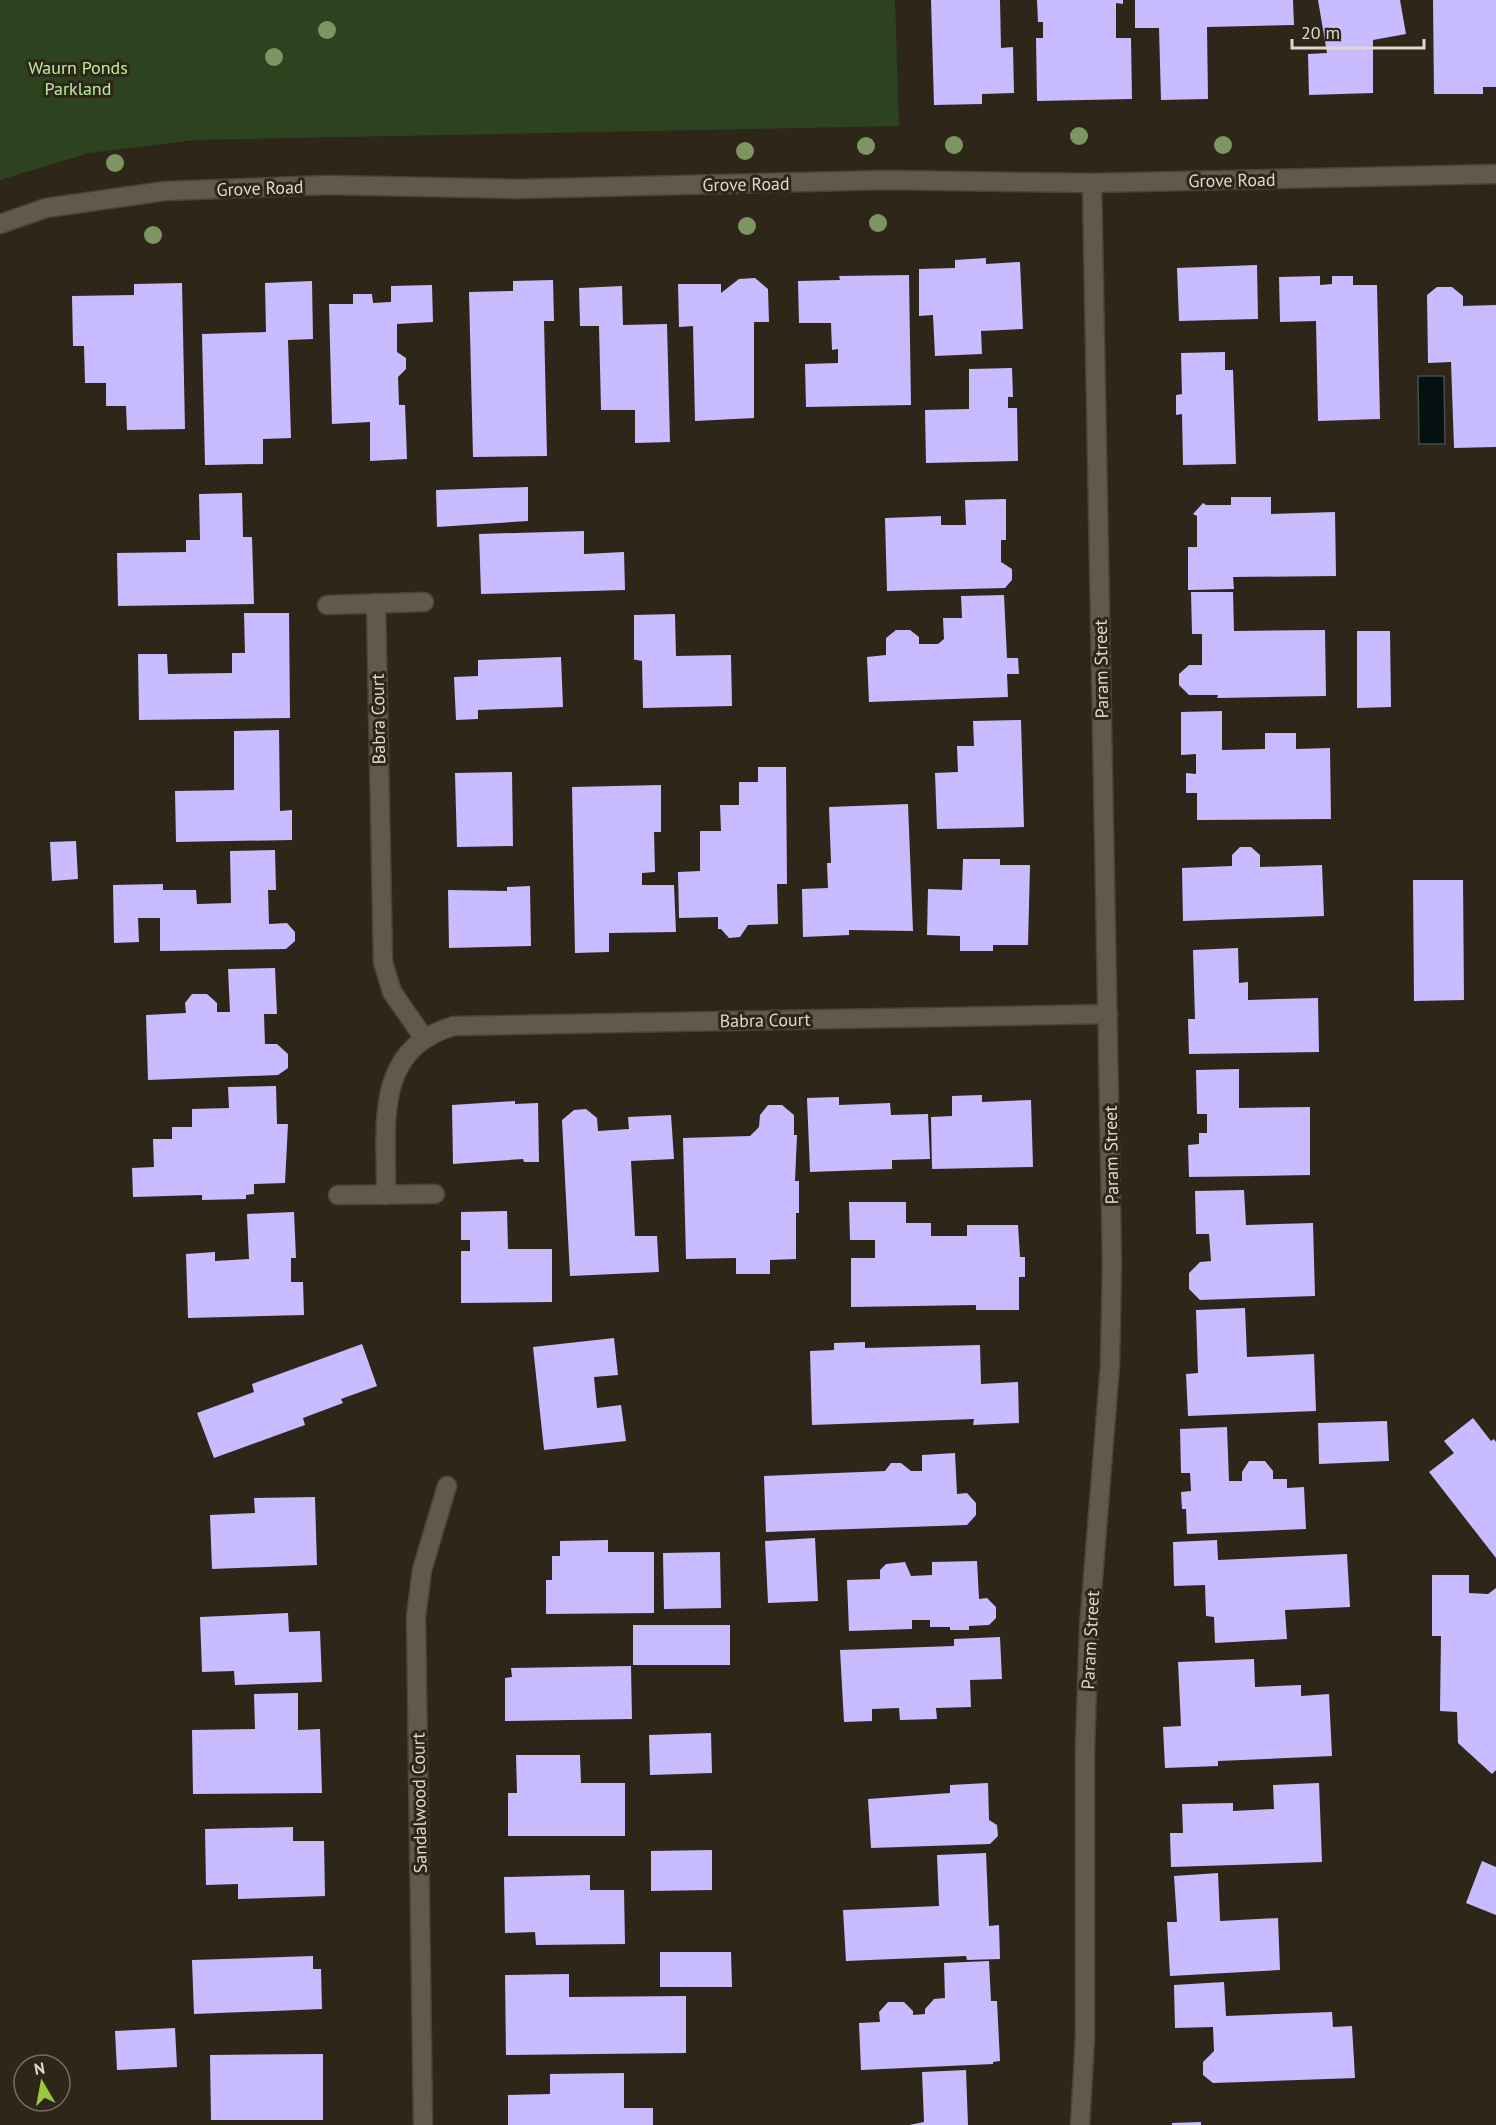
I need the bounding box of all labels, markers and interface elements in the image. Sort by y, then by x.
scale bar [1292,12,1424,50]
text: 20 m [1301,21,1340,44]
park label: Waurn Ponds Parkland [28,56,128,100]
street label: Grove Road [1188,168,1276,192]
street label: Grove Road [702,172,790,196]
street label: Grove Road [216,175,304,201]
street label: Param Street [1089,619,1113,719]
street label: Babra Court [366,673,390,765]
street label: Babra Court [719,1008,811,1032]
street label: Param Street [1099,1105,1123,1205]
street label: Param Street [1076,1590,1104,1690]
street label: Sandalwood Court [406,1732,432,1874]
north arrow [12,2053,72,2113]
text: N [32,2057,46,2079]

